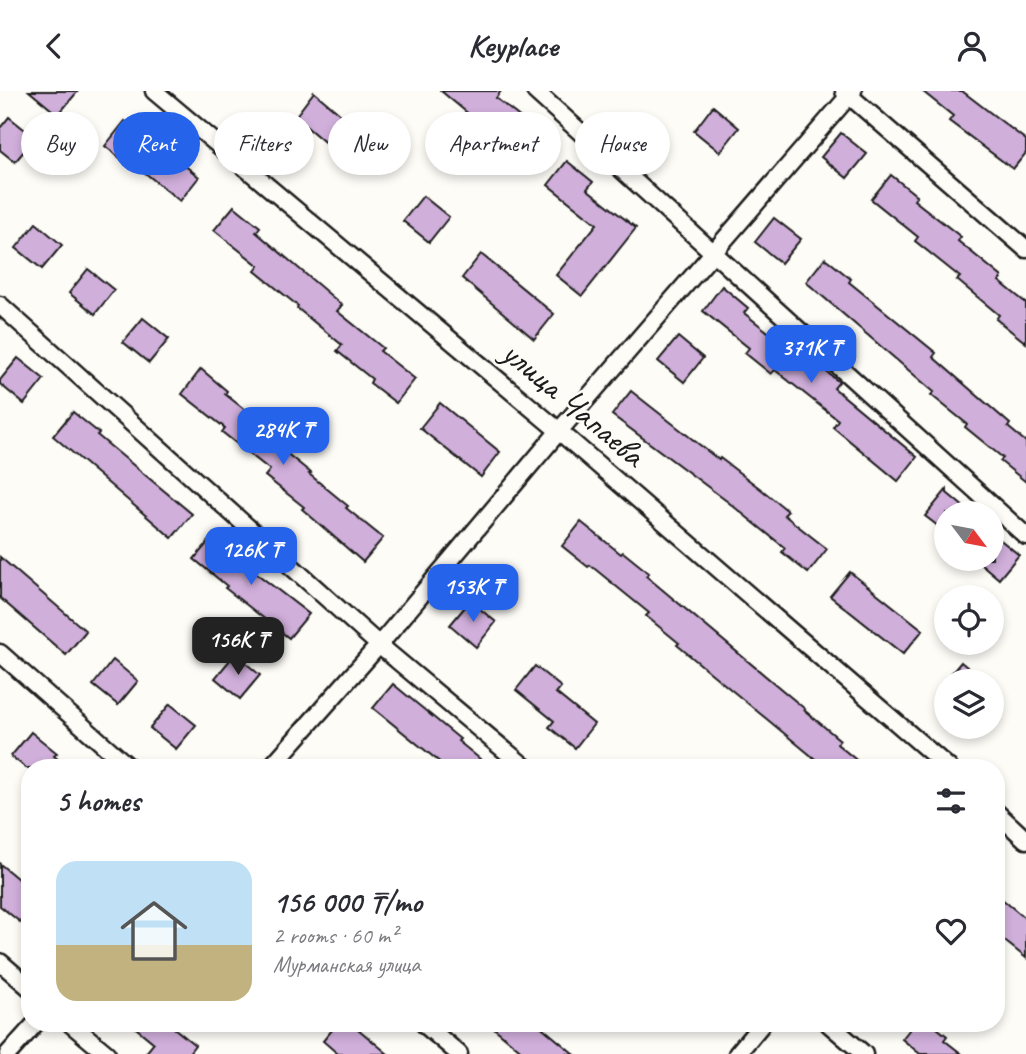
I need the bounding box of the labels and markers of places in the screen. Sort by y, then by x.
pin: 371K ₸ [754,325,868,385]
pin: 284K ₸ [226,407,340,467]
pin: 126K ₸ [194,527,308,587]
pin: 153K ₸ [416,565,530,624]
pin: 156K ₸ [181,617,295,677]

